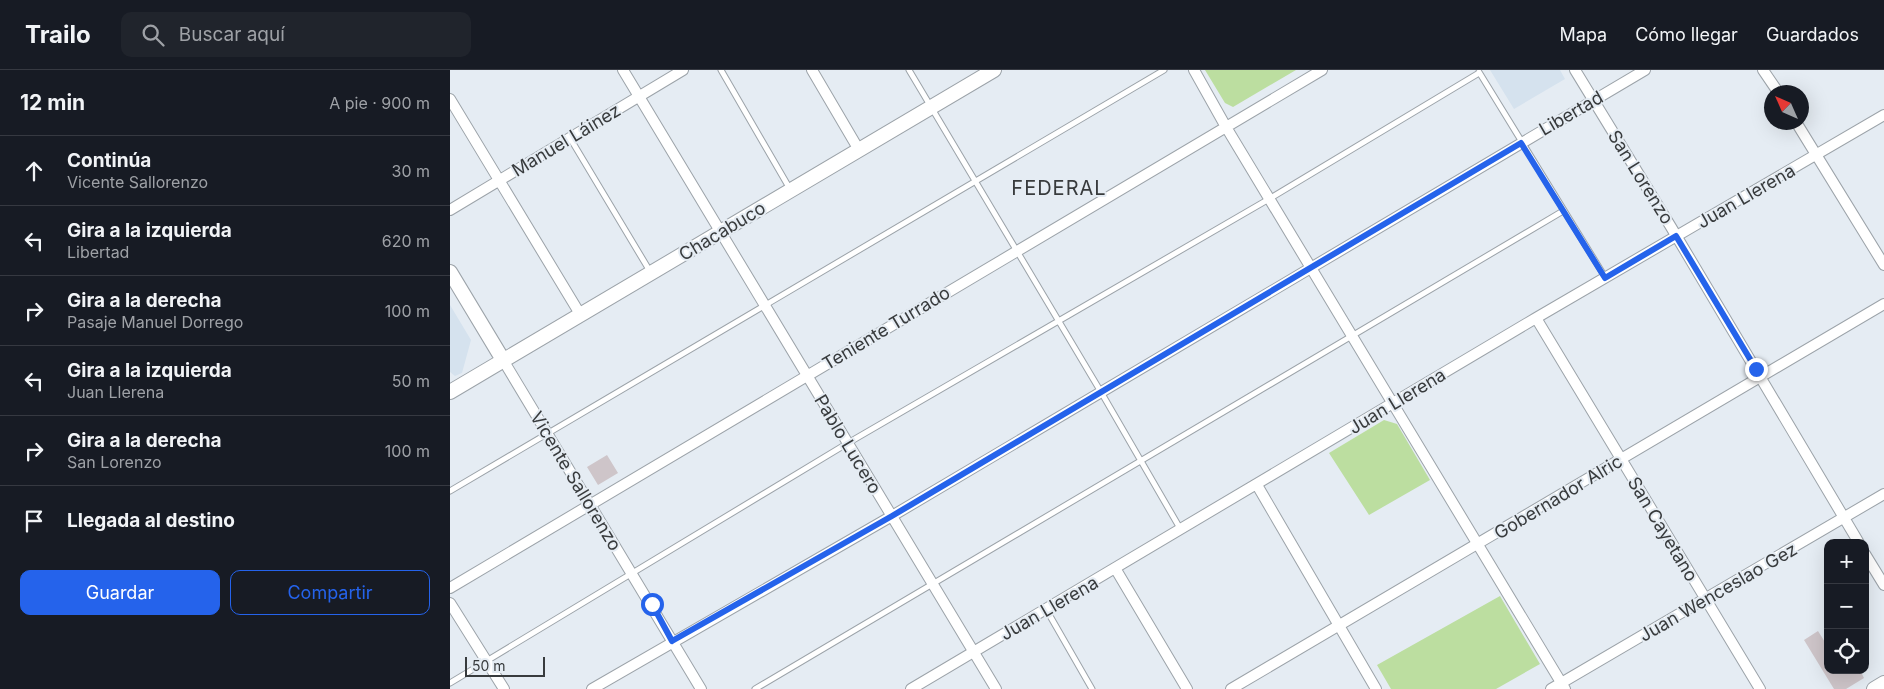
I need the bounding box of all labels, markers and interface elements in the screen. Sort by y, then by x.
search box [121,12,471,57]
text: Trailo [25,20,91,49]
icon: search [139,21,167,49]
text: Buscar aquí [179,23,285,46]
text: Mapa [1560,24,1607,45]
text: Cómo llegar [1635,24,1738,45]
text: Guardados [1766,24,1859,45]
north arrow [1764,85,1809,130]
street label: Libertad [1535,86,1607,140]
text: 12 min [20,90,85,115]
text: A pie · 900 m [329,93,430,113]
street label: Manuel Láinez [508,99,624,181]
street label: San Lorenzo [1604,126,1678,228]
text: Continúa [67,149,151,172]
icon: ahead [20,157,48,185]
street label: Juan Llerena [1693,160,1799,232]
text: 30 m [392,161,430,181]
text: Vicente Sallorenzo [67,172,208,192]
district label: FEDERAL [1011,176,1107,200]
street label: Chacabuco [675,197,769,265]
text: Gira a la izquierda [67,219,232,242]
icon: left [20,227,48,255]
text: 620 m [382,231,430,251]
text: Libertad [67,242,129,262]
street label: Teniente Turrado [819,282,953,374]
text: Gira a la derecha [67,289,222,312]
icon: right [20,297,48,325]
text: 100 m [385,301,430,321]
text: Pasaje Manuel Dorrego [67,312,243,332]
route end [1745,358,1768,381]
text: Gira a la izquierda [67,359,232,382]
street label: Juan Llerena [1345,364,1449,438]
icon: left [20,367,48,395]
text: 50 m [392,371,430,391]
text: Juan Llerena [67,382,164,402]
street label: Pablo Lucero [810,391,886,497]
street label: Vicente Sallorenzo [526,408,626,554]
text: Gira a la derecha [67,429,222,452]
icon: right [20,437,48,465]
text: 100 m [385,441,430,461]
street label: Gobernador Alric [1490,450,1626,544]
text: San Lorenzo [67,452,162,472]
street label: San Cayetano [1624,473,1702,585]
icon: arrive [20,507,48,535]
text: Llegada al destino [67,509,235,532]
street label: Juan Wenceslao Gez [1635,538,1801,646]
map controls [1824,539,1869,674]
button: + [1824,539,1869,584]
button: Guardar [20,570,220,615]
button: Compartir [230,570,430,615]
street label: Juan Llerena [996,572,1102,644]
button: − [1824,584,1869,629]
route start [641,593,664,616]
button: locate [1824,629,1869,674]
scale bar [465,654,545,677]
text: 50 m [472,657,506,674]

